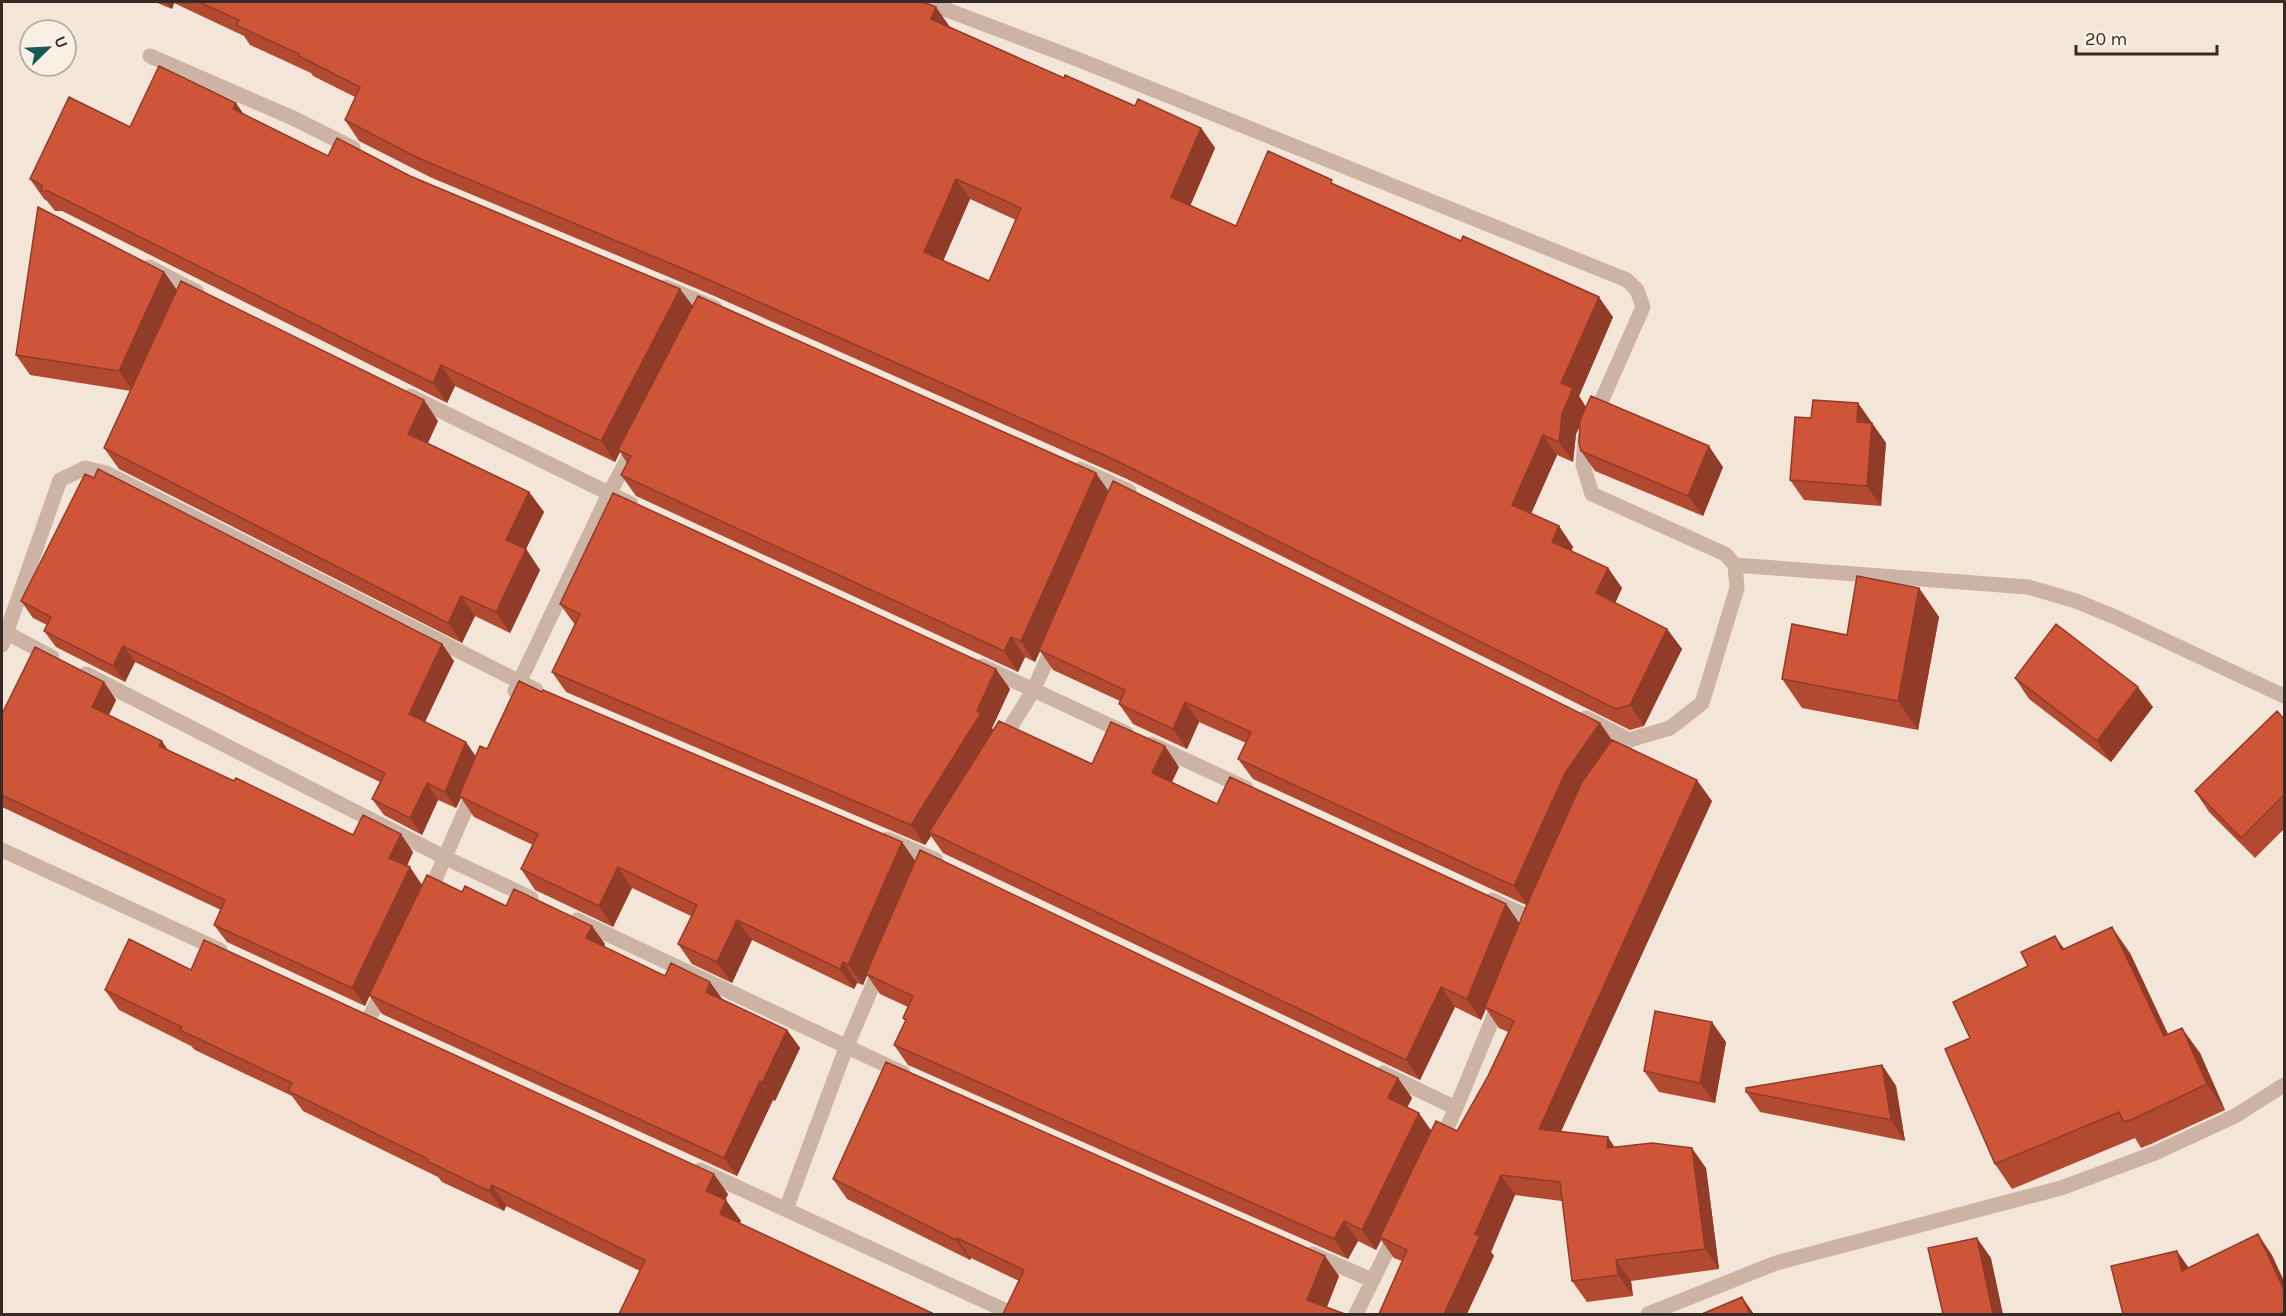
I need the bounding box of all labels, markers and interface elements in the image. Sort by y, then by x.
north arrow [18,18,78,78]
scale bar [2076,18,2217,56]
text: 20 m [2085,28,2127,50]
text: U [50,33,72,51]

